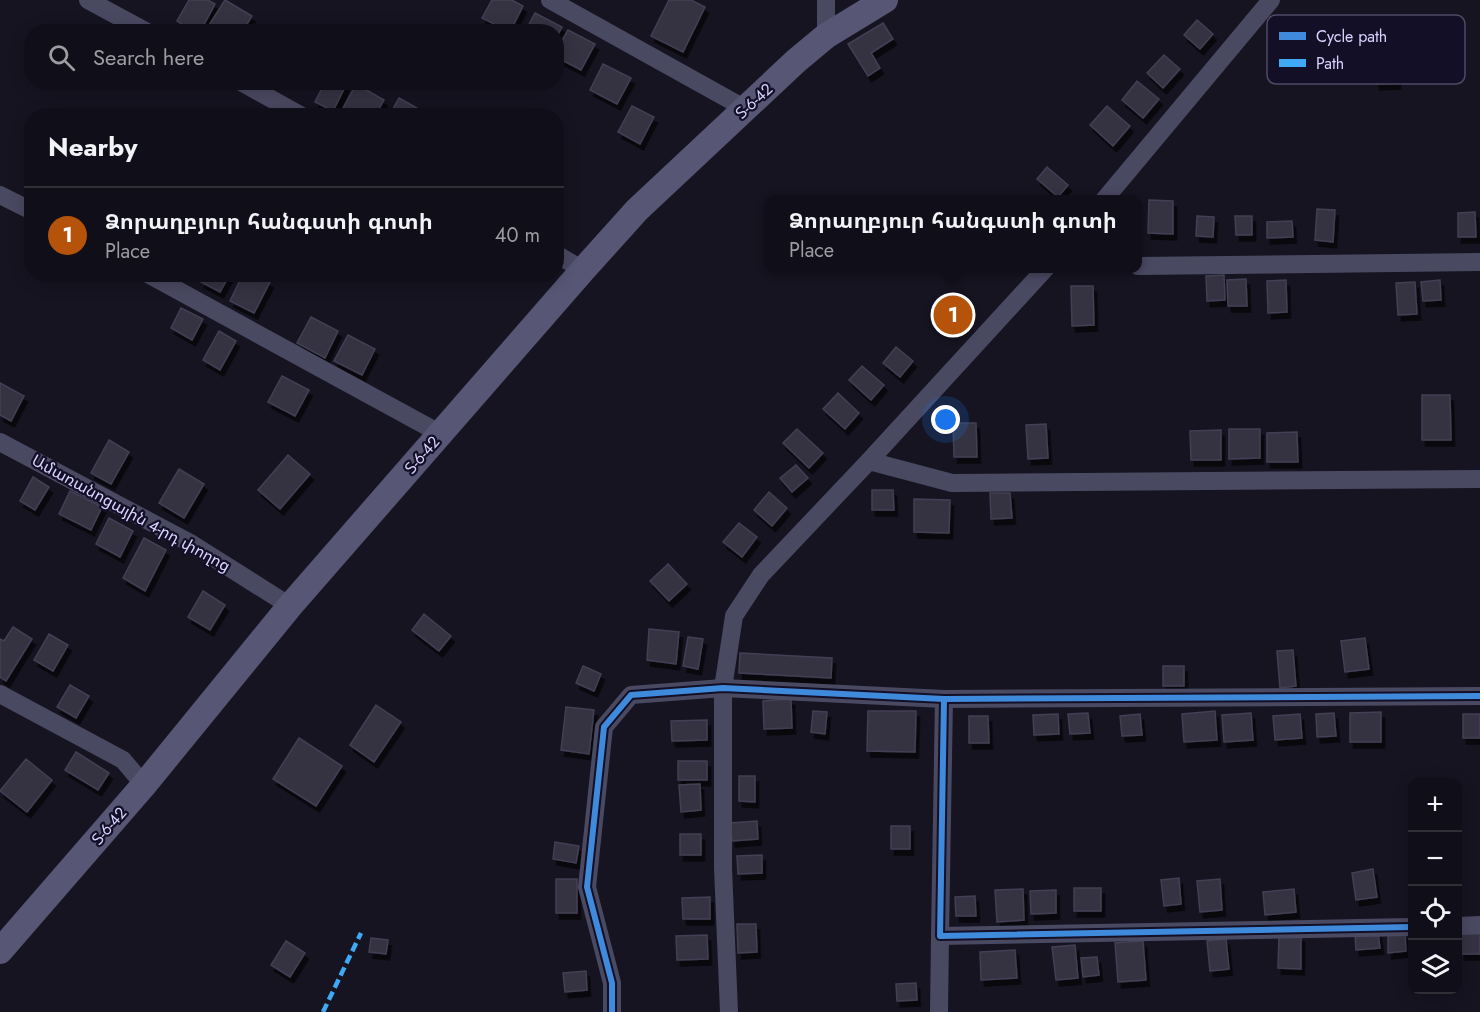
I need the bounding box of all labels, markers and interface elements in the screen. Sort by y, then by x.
legend [1267,15,1465,84]
search box [24,24,564,90]
text: Cycle path [1316,25,1387,48]
icon: search [45,41,78,74]
text: Search here [93,41,204,73]
text: Path [1316,52,1344,75]
street label: Տ-6-42 [730,78,778,124]
text: Nearby [48,128,137,166]
popup [764,195,1142,273]
text: Ձորաղբյուր հանգստի գոտի [789,204,1117,236]
text: Ձորաղբյուր հանգստի գոտի [105,205,433,237]
text: 1 [62,221,73,250]
text: 40 m [495,221,540,250]
text: Place [789,236,834,265]
text: Place [105,237,150,266]
pin: 1 [934,292,972,338]
your location [931,405,960,434]
street label: Տ-6-42 [399,431,445,479]
street label: Ամառանոցային 4-րդ փողոց [27,449,235,577]
map controls [1408,778,1462,994]
button: + [1408,778,1462,832]
street label: Տ-6-42 [86,802,132,850]
button: − [1408,832,1462,886]
button: locate [1408,886,1462,940]
button: layers [1408,940,1462,994]

